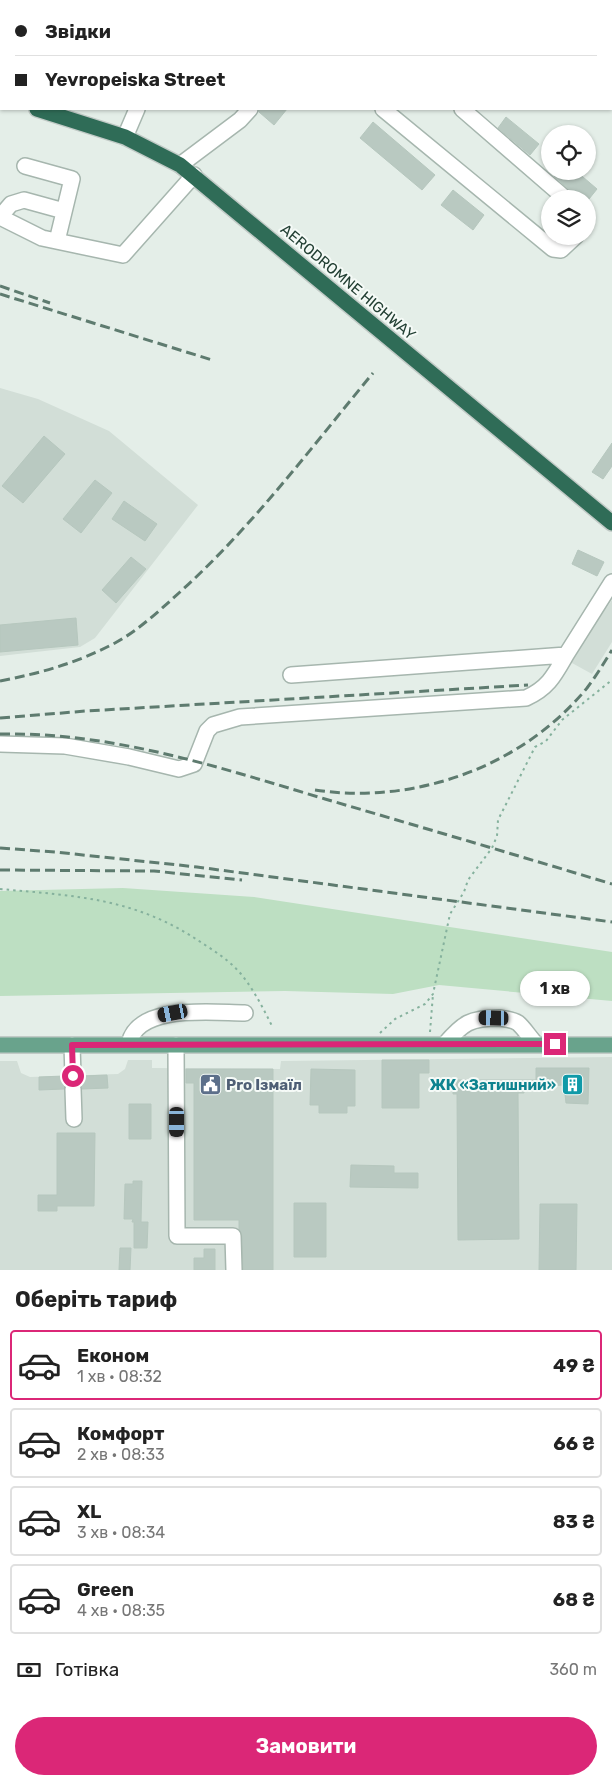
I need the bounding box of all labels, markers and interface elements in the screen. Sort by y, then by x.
text: Звідки [45,20,111,43]
text: Yevropeiska Street [45,68,225,91]
map controls [541,125,596,245]
button: locate [541,125,596,180]
button: layers [541,190,596,245]
street label: AERODROMNE HIGHWAY [277,220,419,344]
callout: 1 хв [520,972,590,1006]
text: 1 хв [540,979,570,998]
car [156,1003,189,1023]
car [478,1010,509,1026]
route end [544,1033,566,1055]
route start [62,1065,84,1087]
public building icon: Pro Ізмаїл [198,1073,222,1097]
building icon: ЖК «Затишний» [560,1073,584,1097]
place label: Pro Ізмаїл [226,1076,302,1094]
place label: ЖК «Затишний» [430,1076,556,1094]
car [169,1107,184,1137]
text: Оберіть тариф [15,1286,177,1313]
icon: car [17,1343,62,1388]
text: Економ [77,1344,149,1367]
text: 49 ₴ [553,1354,595,1377]
text: 1 хв · 08:32 [77,1367,162,1386]
icon: car [17,1421,62,1466]
text: Комфорт [77,1422,164,1445]
text: 66 ₴ [553,1432,595,1455]
text: 2 хв · 08:33 [77,1445,165,1464]
icon: car [17,1499,62,1544]
text: XL [77,1500,101,1523]
text: 83 ₴ [553,1510,595,1533]
text: 3 хв · 08:34 [77,1523,165,1542]
icon: car [17,1577,62,1622]
text: Green [77,1578,134,1601]
text: 68 ₴ [553,1588,595,1611]
text: 4 хв · 08:35 [77,1601,165,1620]
icon: cash [15,1656,43,1684]
text: Готівка [55,1658,119,1681]
text: 360 m [549,1660,597,1679]
button: Замовити [15,1717,597,1775]

